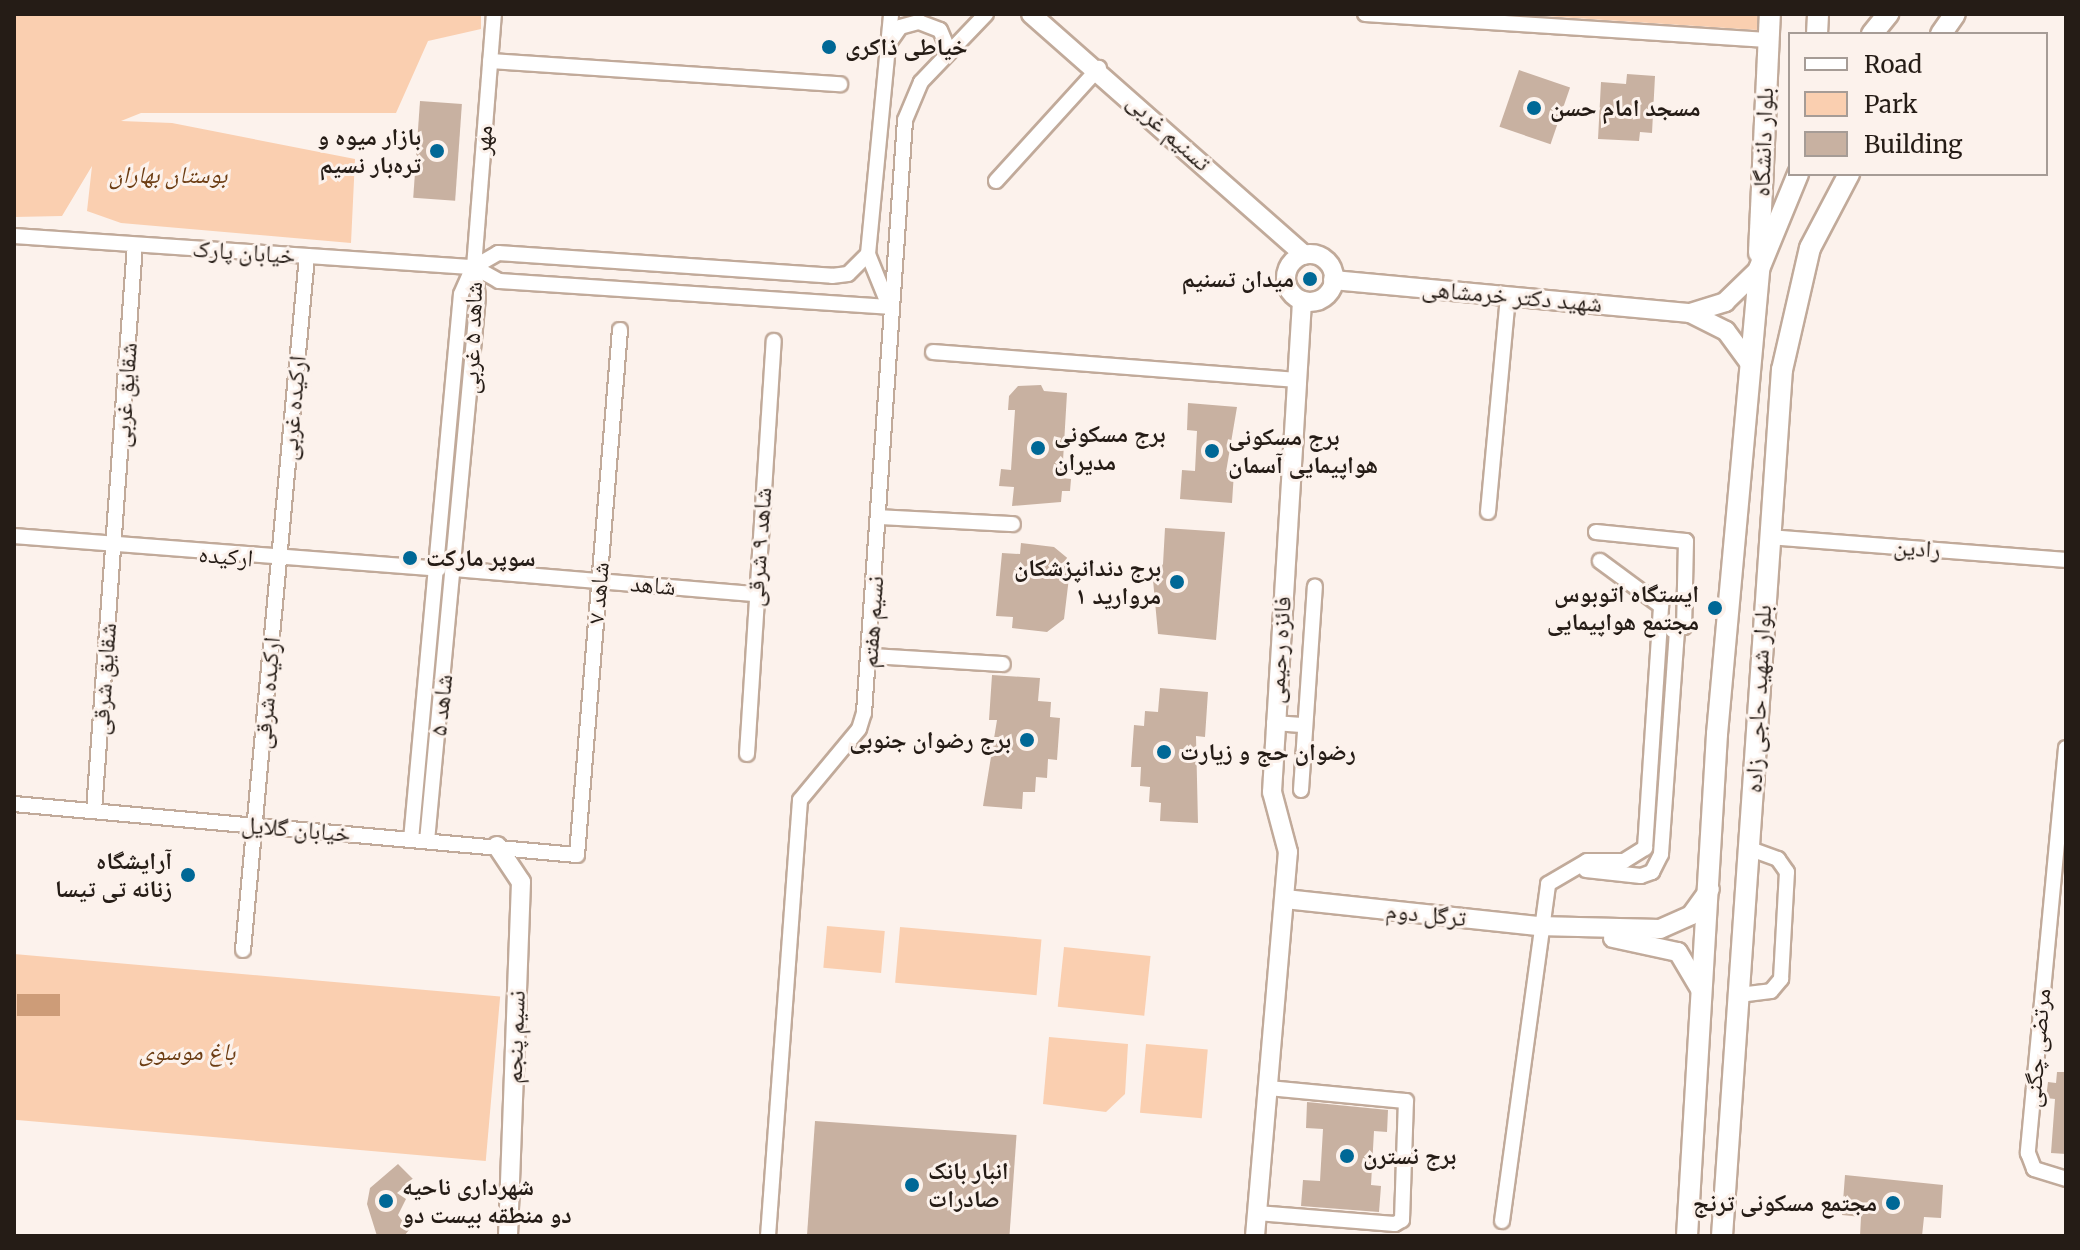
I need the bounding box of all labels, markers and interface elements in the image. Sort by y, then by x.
legend [1788,32,2048,176]
place label: خیاطی ذاکری [845,33,968,61]
marker: خیاطی ذاکری [820,38,838,56]
text: Road [1864,49,1922,80]
street label: تسنیم غربی [1121,87,1217,177]
street label: بلوار دانشگاه [1747,87,1779,197]
text: Park [1864,89,1917,120]
place label: مسجد امام حسن [1550,94,1701,122]
marker: مسجد امام حسن [1525,99,1543,117]
place label: بازار میوه و تره‌بار نسیم [317,123,421,179]
street label: مهر [468,124,498,156]
text: Building [1864,129,1963,160]
marker: بازار میوه و تره‌بار نسیم [428,142,446,160]
park label: بوستان بهاران [109,161,227,189]
street label: خیابان پارک [191,234,297,270]
place label: میدان تسنیم [1181,265,1294,293]
marker: میدان تسنیم [1301,270,1319,288]
street label: شهید دکتر خرمشاهی [1421,274,1603,318]
street label: شاهد ۵ غربی [456,281,488,395]
street label: شقایق غربی [107,341,143,449]
street label: ارکیده غربی [274,354,312,462]
place label: برج مسکونی مدیران [1054,420,1166,476]
place label: برج مسکونی هواپیمایی آسمان [1228,423,1378,479]
marker: برج مسکونی مدیران [1029,439,1047,457]
marker: برج مسکونی هواپیمایی آسمان [1203,442,1221,460]
street label: شاهد ۹ شرقی [740,486,778,608]
street label: رادین [1892,532,1942,564]
street label: ارکیده [197,539,255,573]
place label: سوپر مارکت [426,544,535,572]
marker: سوپر مارکت [401,549,419,567]
place label: برج دندانپزشکان مروارید ۱ [1014,554,1161,610]
street label: شاهد ۷ [581,561,615,625]
street label: شاهد [629,569,677,601]
marker: برج دندانپزشکان مروارید ۱ [1168,573,1186,591]
street label: نسیم هفتم [854,575,890,669]
place label: ایستگاه اتوبوس مجتمع هواپیمایی [1547,580,1699,636]
street label: فائزه رحیمی [1261,595,1297,705]
marker: ایستگاه اتوبوس مجتمع هواپیمایی [1706,599,1724,617]
street label: بلوار شهید حاجی زاده [1739,604,1777,794]
street label: شقایق شرقی [86,622,122,736]
street label: ارکیده شرقی [248,636,286,750]
street label: شاهد ۵ [423,673,459,737]
place label: برج رضوان جنوبی [849,726,1011,754]
marker: برج رضوان جنوبی [1018,731,1036,749]
place label: رضوان حج و زیارت [1180,738,1356,766]
marker: رضوان حج و زیارت [1155,743,1173,761]
street label: خیابان گلایل [240,810,352,848]
place label: آرایشگاه زنانه تی تیسا [55,847,172,903]
marker: آرایشگاه زنانه تی تیسا [179,866,197,884]
street label: ترگل دوم [1384,895,1468,933]
street label: مرتضی چگنی [2017,987,2057,1109]
street label: نسیم پنجم [499,990,531,1084]
park label: باغ موسوی [139,1038,235,1066]
place label: برج نسترن [1363,1142,1456,1170]
marker: برج نسترن [1338,1147,1356,1165]
place label: انبار بانک صادرات [928,1157,1009,1213]
place label: شهرداری ناحیه دو منطقه بیست دو [402,1173,572,1229]
marker: انبار بانک صادرات [903,1176,921,1194]
place label: مجتمع مسکونی ترنج [1693,1189,1877,1217]
marker: شهرداری ناحیه دو منطقه بیست دو [377,1192,395,1210]
marker: مجتمع مسکونی ترنج [1884,1194,1902,1212]

